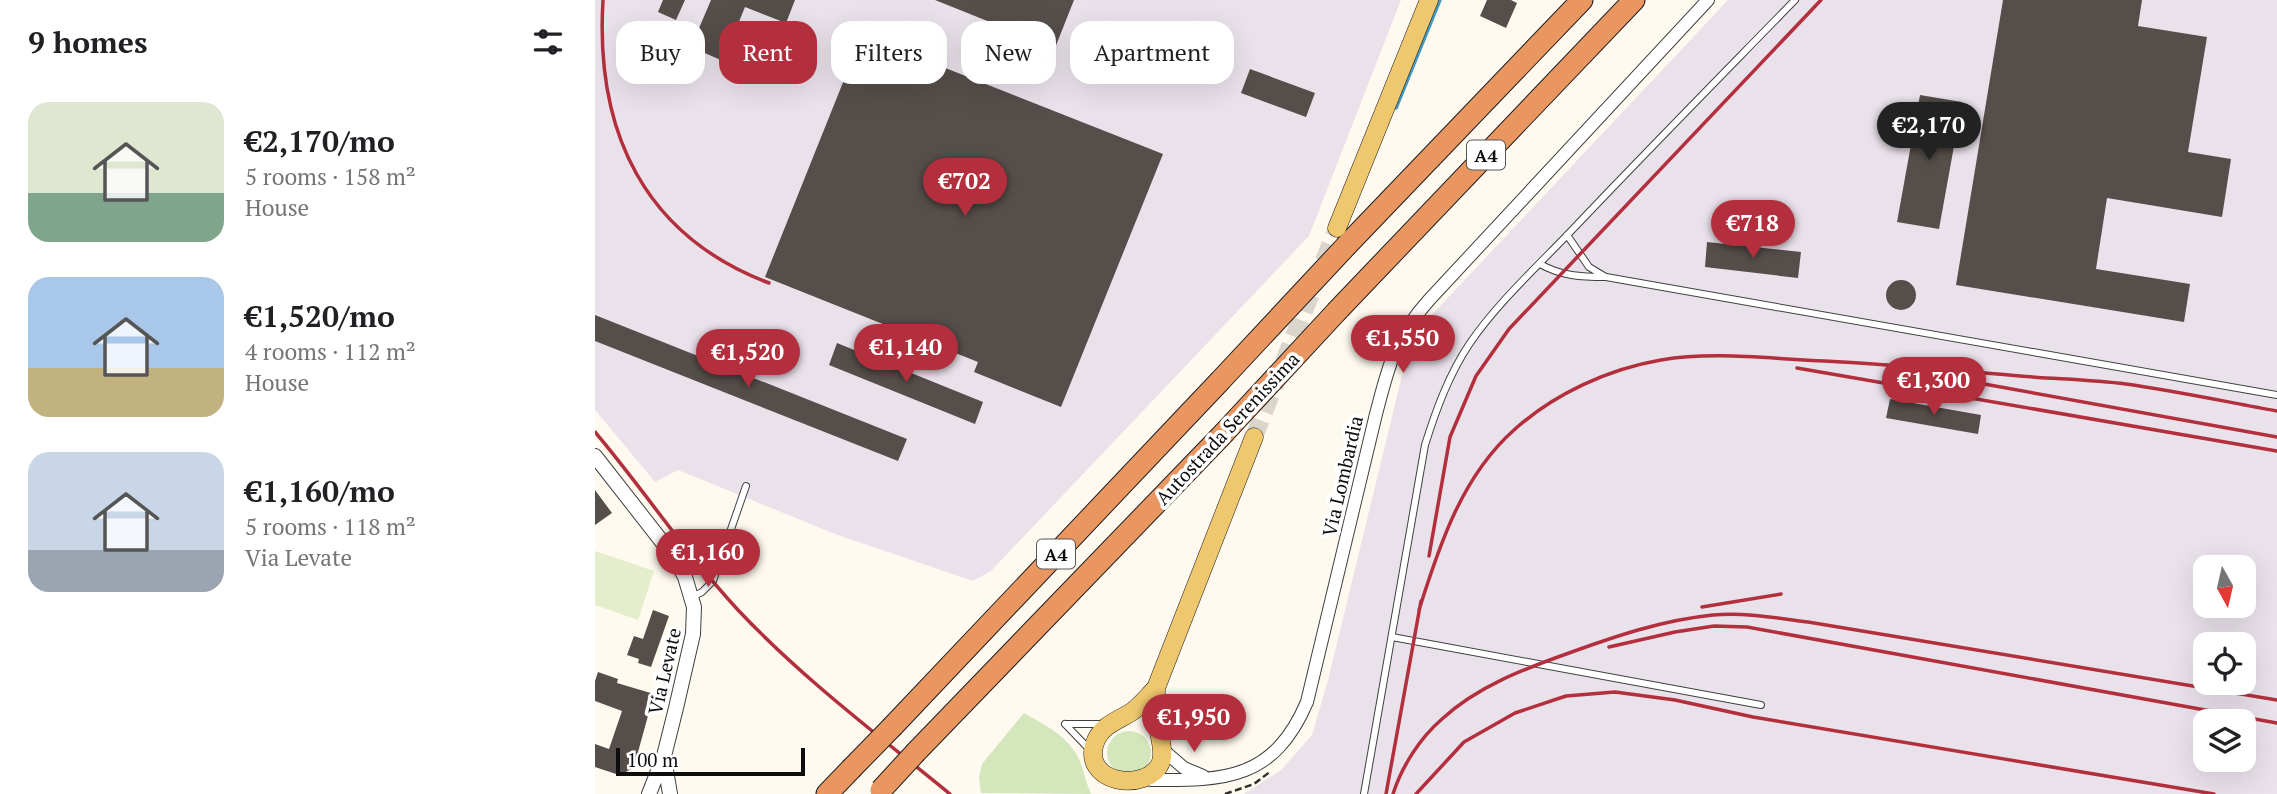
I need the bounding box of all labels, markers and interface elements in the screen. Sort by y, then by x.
chip: Buy [616,21,705,84]
chip: Rent [719,21,817,84]
chip: Filters [831,21,947,84]
chip: New [961,21,1056,84]
chip: Apartment [1070,21,1234,84]
text: 9 homes [28,22,147,62]
icon: filters [529,23,567,61]
pin: €2,170 [1872,102,1986,162]
text: €2,170 [1893,109,1965,140]
text: €2,170/mo [245,121,395,161]
icon: home [84,130,168,214]
road number: A4 [1467,140,1505,170]
pin: €702 [924,158,1006,218]
text: 5 rooms · 158 m² [245,161,416,192]
text: €702 [939,165,991,196]
text: House [245,192,309,223]
pin: €718 [1712,201,1794,260]
text: €718 [1727,207,1779,238]
text: €1,520/mo [245,296,395,336]
icon: home [84,305,168,389]
pin: €1,550 [1346,316,1460,375]
text: €1,550 [1367,322,1439,353]
pin: €1,140 [849,324,963,384]
pin: €1,520 [691,330,805,389]
text: €1,140 [870,331,942,362]
text: 4 rooms · 112 m² [245,336,416,367]
text: €1,520 [712,336,784,367]
street label: Autostrada Serenissima [1150,346,1305,510]
pin: €1,300 [1877,358,1991,417]
text: €1,300 [1898,364,1970,395]
text: House [245,367,309,398]
street label: Via Lombardia [1316,413,1368,539]
text: €1,160/mo [245,471,395,511]
icon: home [84,480,168,564]
text: 5 rooms · 118 m² [245,511,416,542]
pin: €1,160 [651,530,765,589]
text: €1,160 [672,536,744,567]
road number: A4 [1037,540,1075,568]
text: Via Levate [245,542,352,573]
north arrow [2193,555,2256,618]
map controls [2193,555,2256,772]
street label: Via Levate [642,625,686,717]
button: locate [2193,632,2256,695]
pin: €1,950 [1137,694,1251,754]
text: €1,950 [1158,701,1230,732]
button: layers [2193,709,2256,772]
scale bar [616,745,805,777]
text: 100 m [627,747,678,772]

